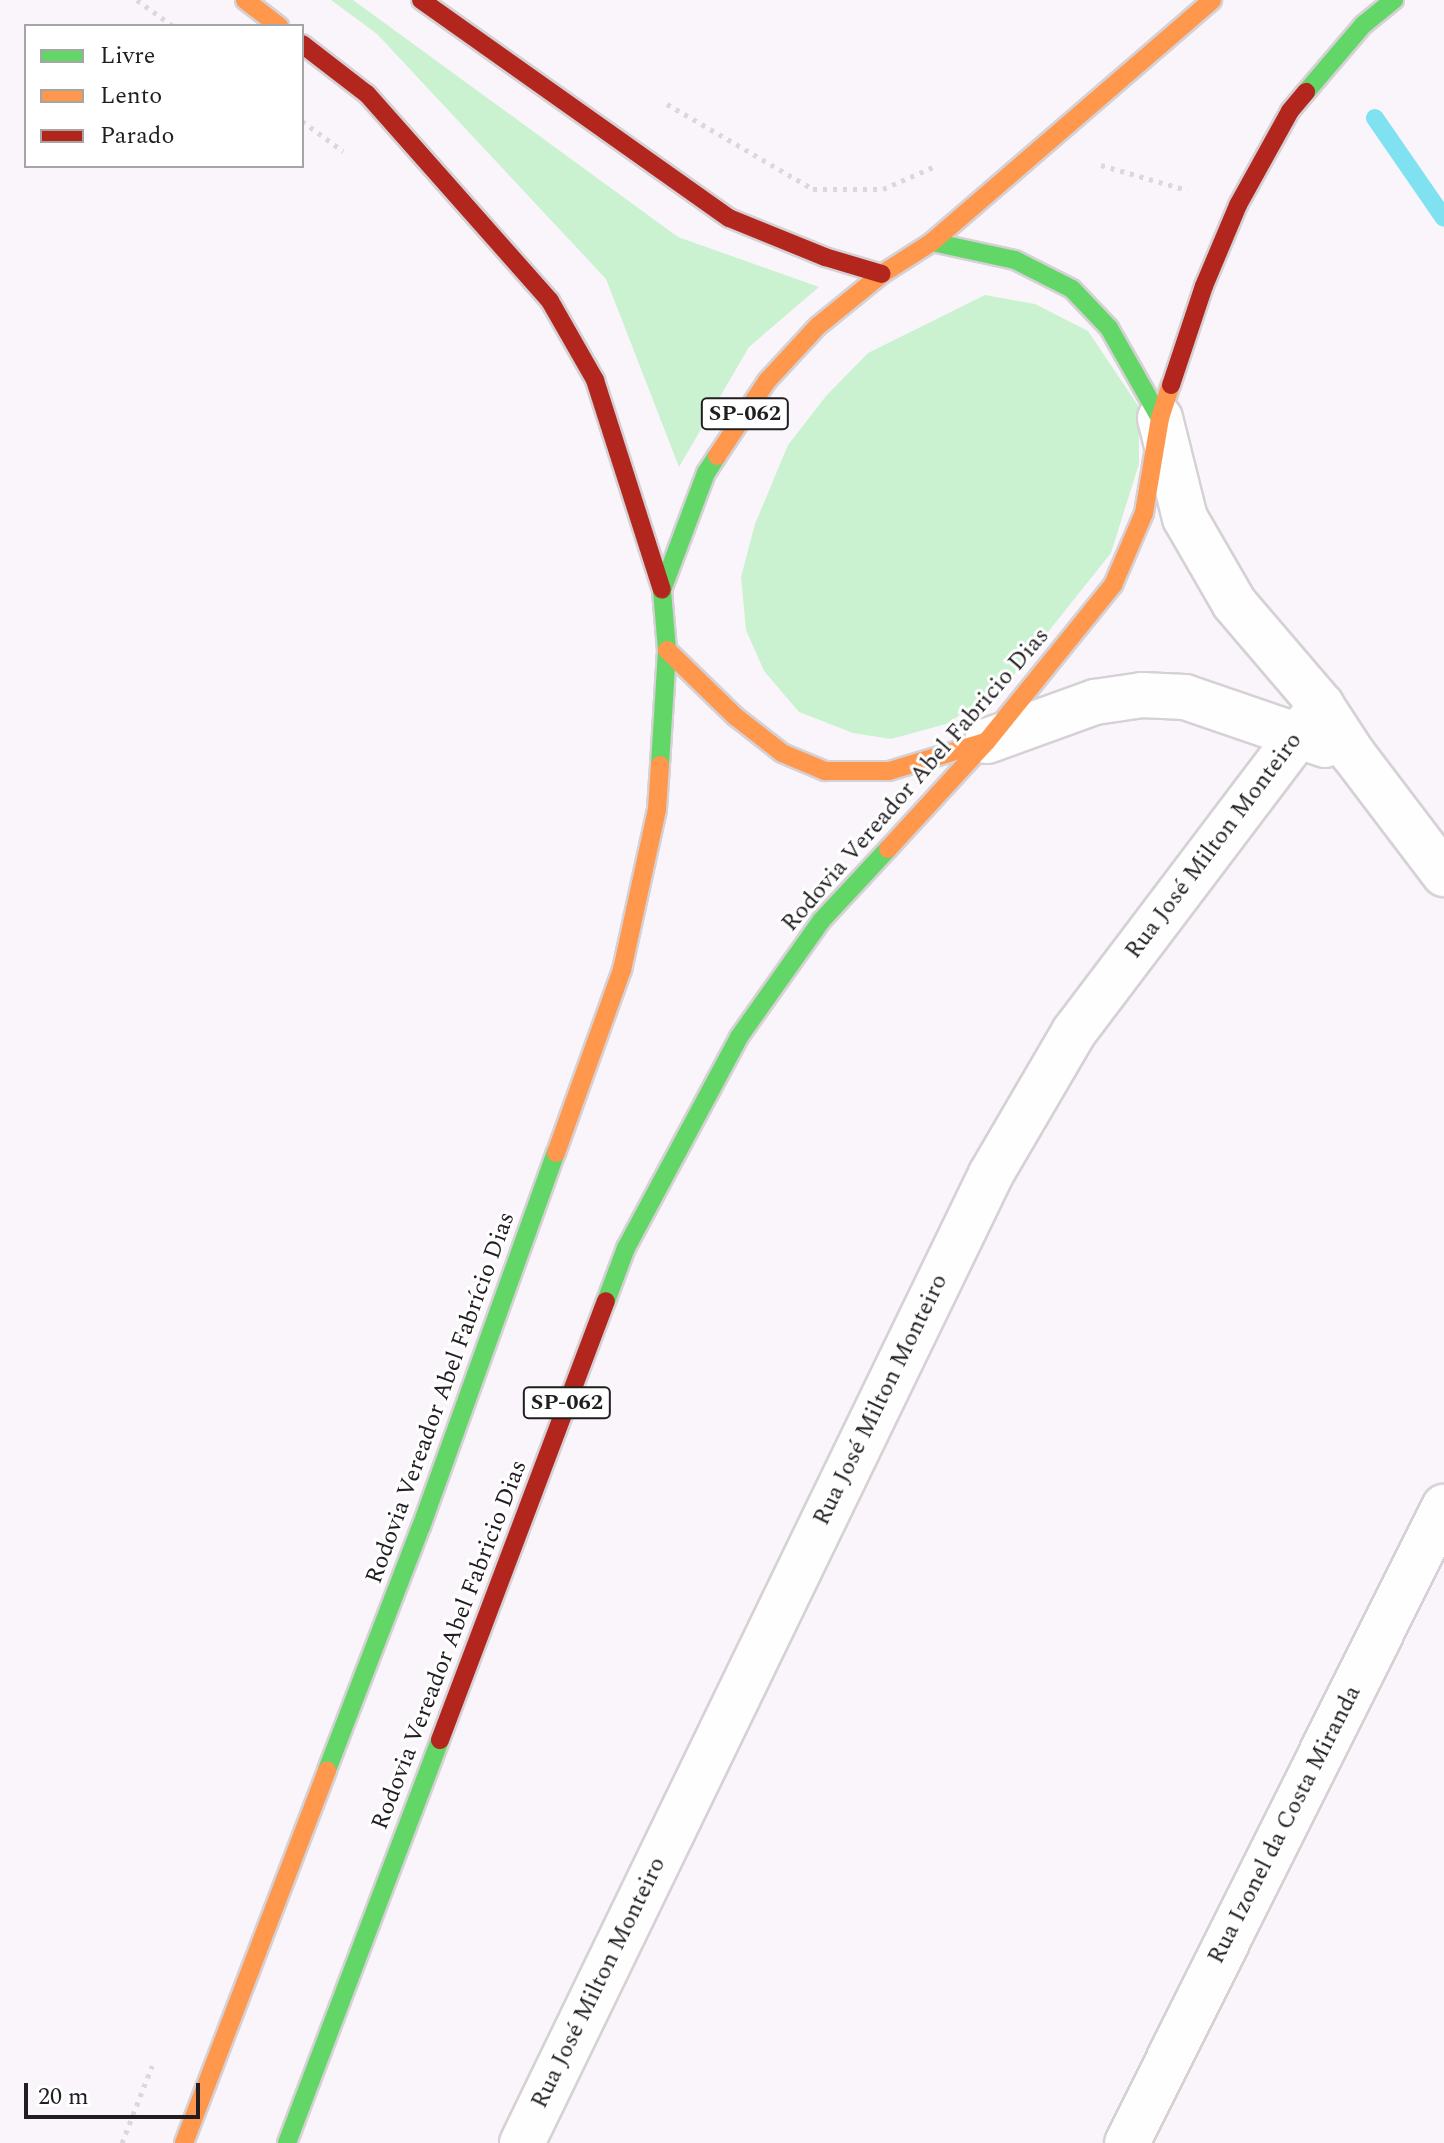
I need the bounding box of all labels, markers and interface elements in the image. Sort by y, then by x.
legend [24,24,304,168]
text: Livre [100,38,155,74]
text: Lento [100,78,162,114]
text: Parado [100,118,174,154]
road number: SP-062 [699,396,791,432]
street label: Rodovia Vereador Abel Fabricio Dias [776,622,1056,938]
street label: Rua José Milton Monteiro [1119,727,1309,965]
street label: Rodovia Vereador Abel Fabrício Dias [360,1208,522,1588]
street label: Rua José Milton Monteiro [808,1270,954,1530]
road number: SP-062 [521,1385,613,1421]
street label: Rodovia Vereador Abel Fabricio Dias [366,1456,534,1834]
street label: Rua Izonel da Costa Miranda [1202,1681,1368,1969]
street label: Rua José Milton Monteiro [526,1853,672,2113]
scale bar [28,2067,204,2117]
text: 20 m [38,2079,89,2115]

